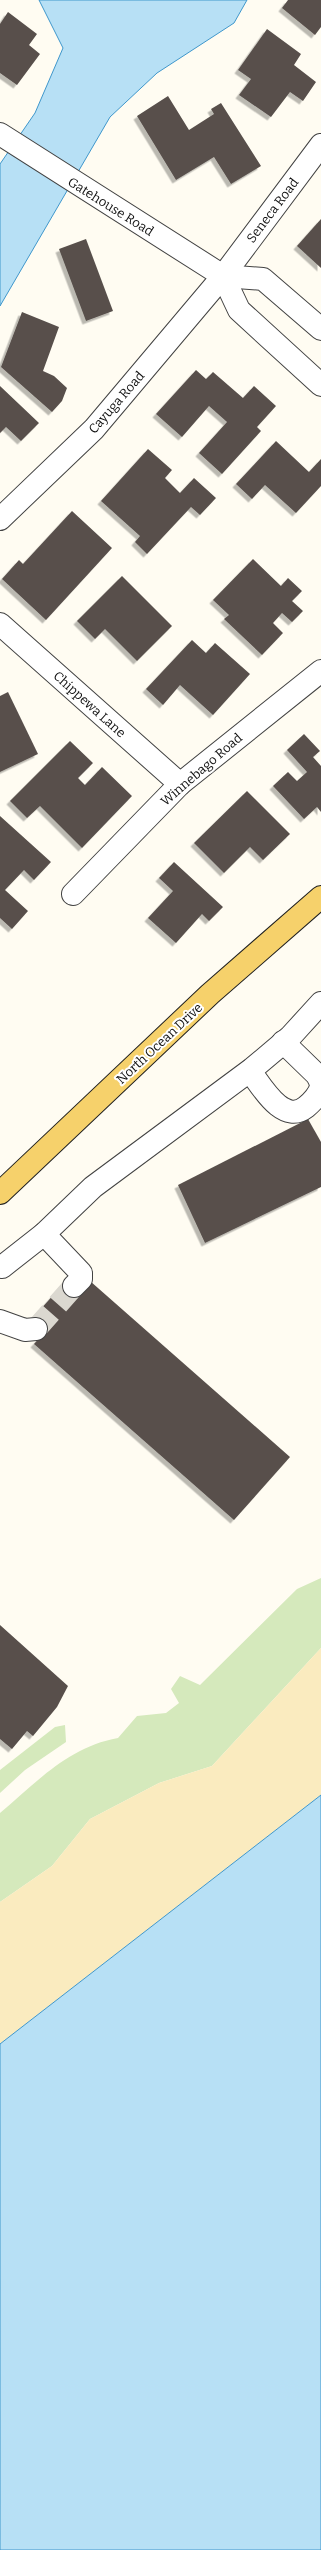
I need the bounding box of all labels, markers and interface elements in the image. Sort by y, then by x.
street label: Gatehouse Road [65,174,157,239]
street label: Seneca Road [243,175,302,245]
street label: Cayuga Road [85,368,148,436]
street label: Chippewa Lane [51,668,129,741]
street label: Winnebago Road [158,730,245,809]
street label: North Ocean Drive [113,1000,205,1087]

